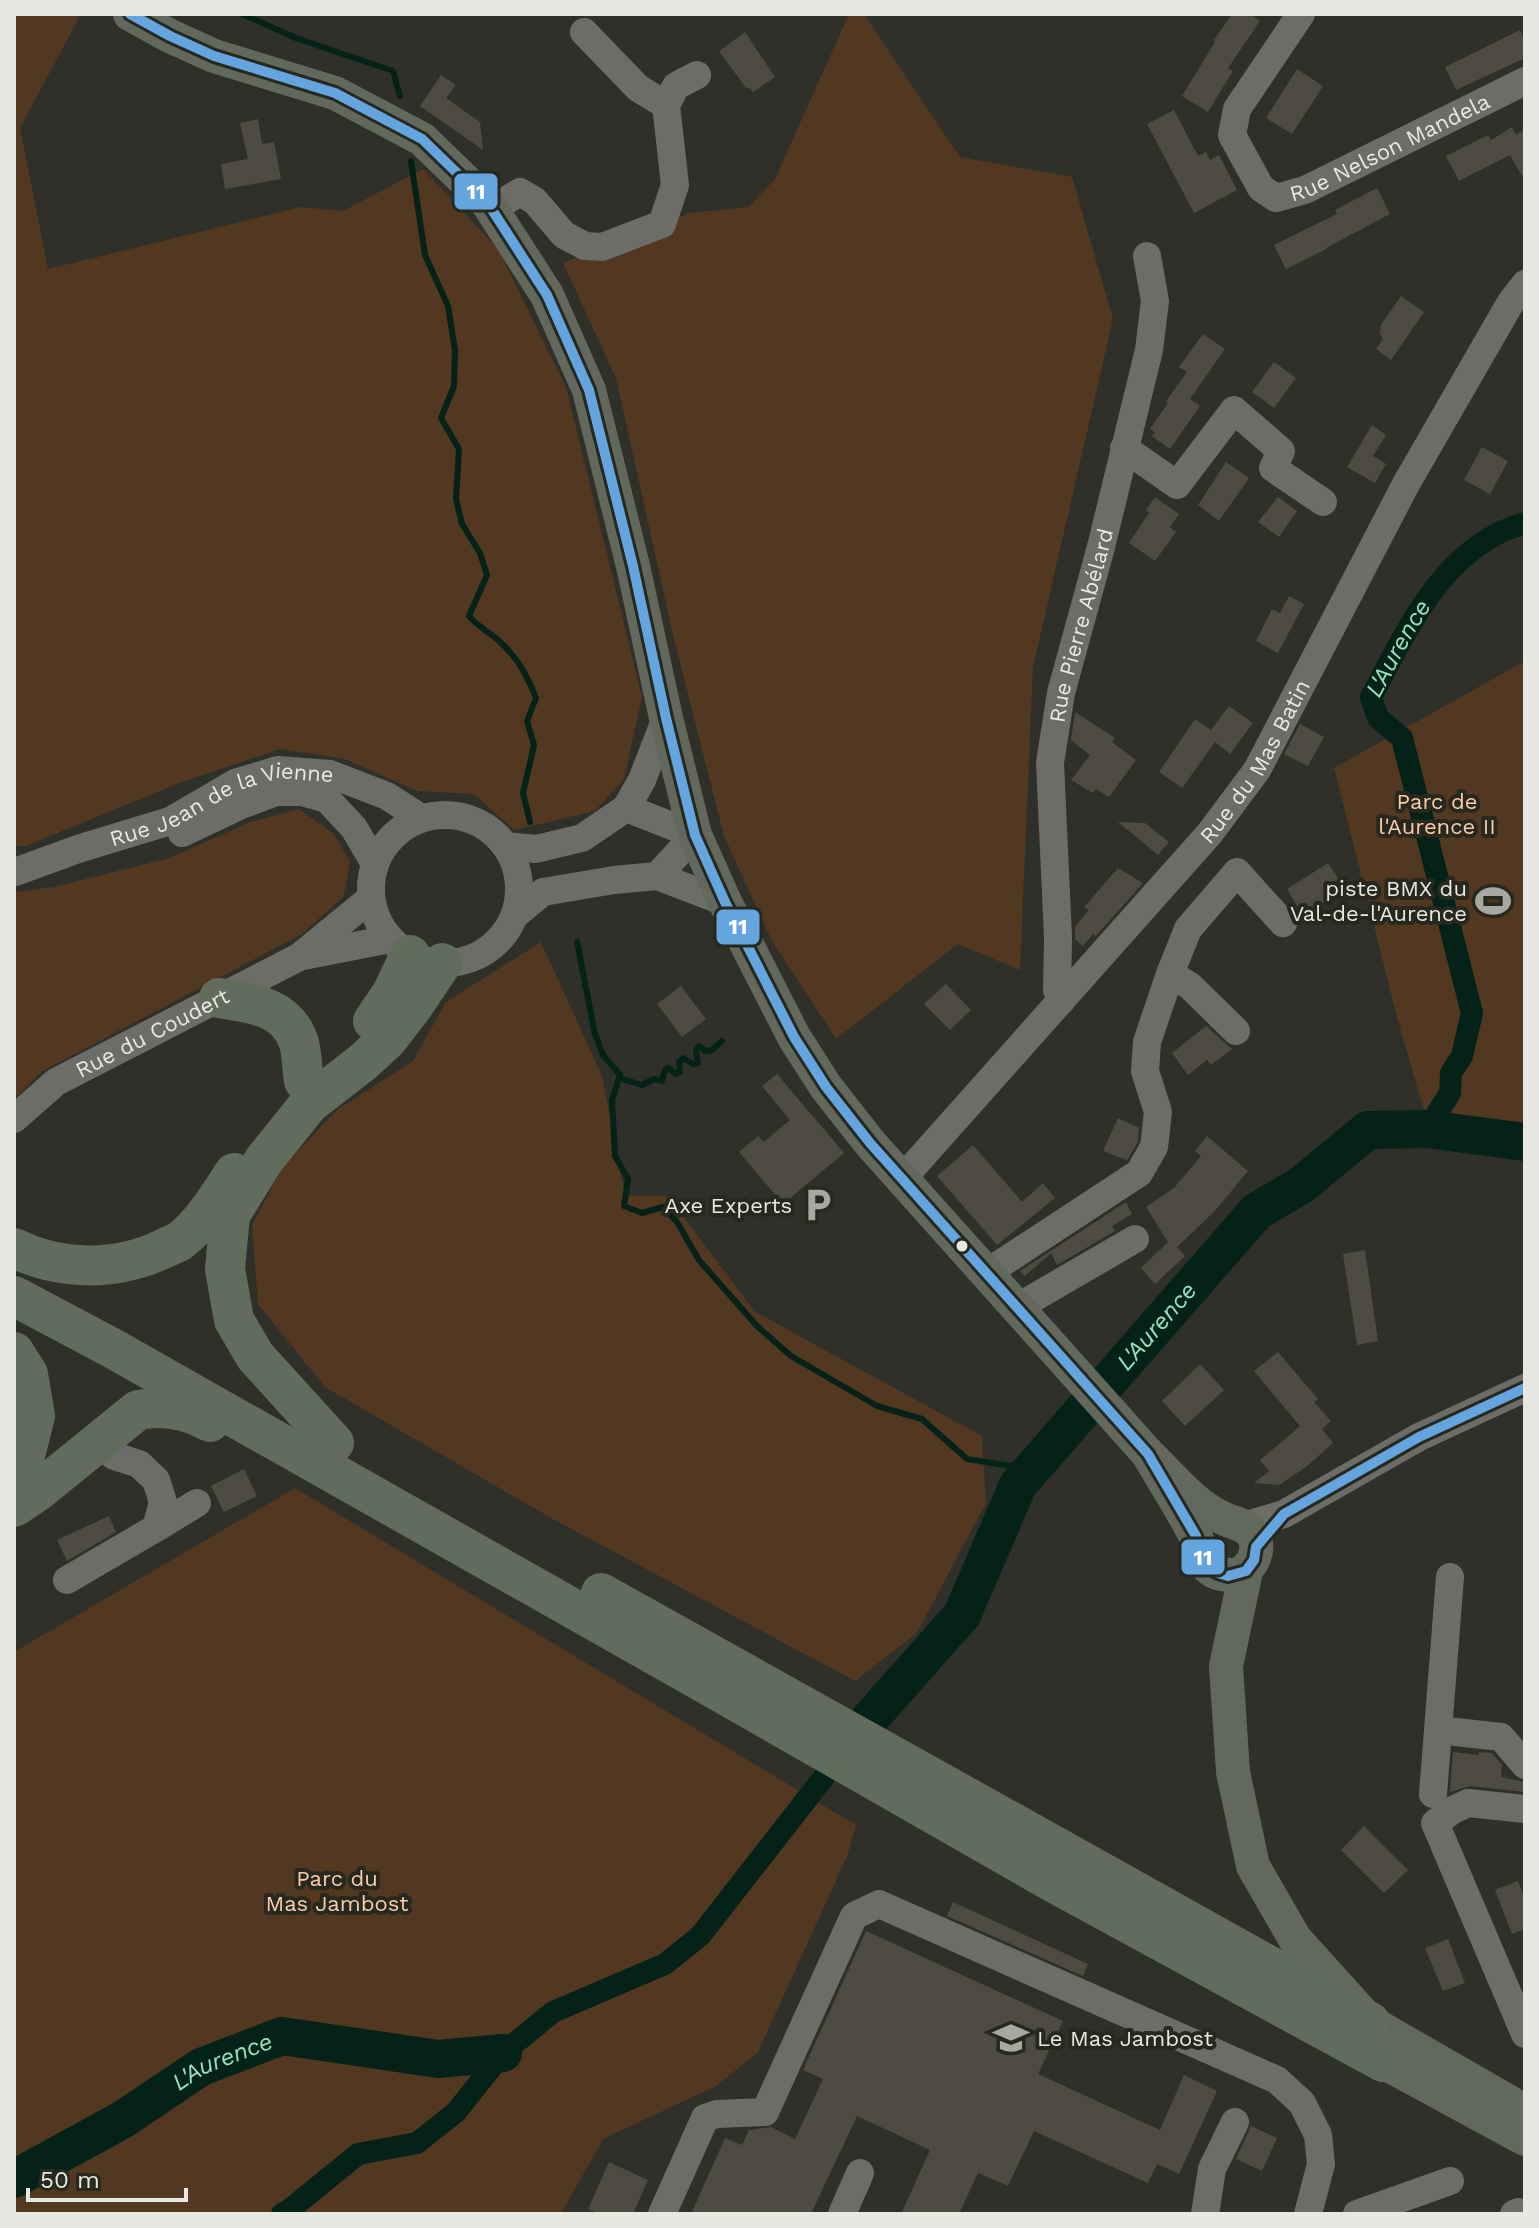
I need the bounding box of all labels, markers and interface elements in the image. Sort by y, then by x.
street label: Rue Nelson Mandela [1287,88,1494,206]
line badge: 11 [453,172,499,211]
text: 11 [467,179,485,204]
street label: Rue Pierre Abélard [1044,526,1118,724]
water label: L'Aurence [1360,594,1437,702]
street label: Rue du Mas Batin [1194,675,1314,848]
street label: Rue Jean de la Vienne [107,757,335,851]
park label: Parc de l'Aurence II [1378,789,1496,839]
place label: piste BMX du Val-de-l'Aurence [1290,876,1467,926]
sports icon: piste BMX du Val-de-l'Aurence [1474,882,1512,920]
line badge: 11 [715,908,761,946]
text: 11 [729,914,747,939]
street label: Rue du Coudert [71,983,233,1082]
parking icon: Axe Experts [799,1186,837,1224]
place label: Axe Experts [665,1193,792,1218]
unlabelled marker [954,1238,970,1254]
water label: L'Aurence [1111,1276,1202,1376]
line badge: 11 [1180,1538,1226,1576]
text: 11 [1194,1545,1212,1570]
park label: Parc du Mas Jambost [266,1866,408,1916]
school or university icon: Le Mas Jambost [992,2019,1030,2057]
place label: Le Mas Jambost [1037,2026,1213,2051]
water label: L'Aurence [167,2027,277,2096]
scale bar [28,2152,186,2202]
text: 50 m [40,2166,100,2194]

